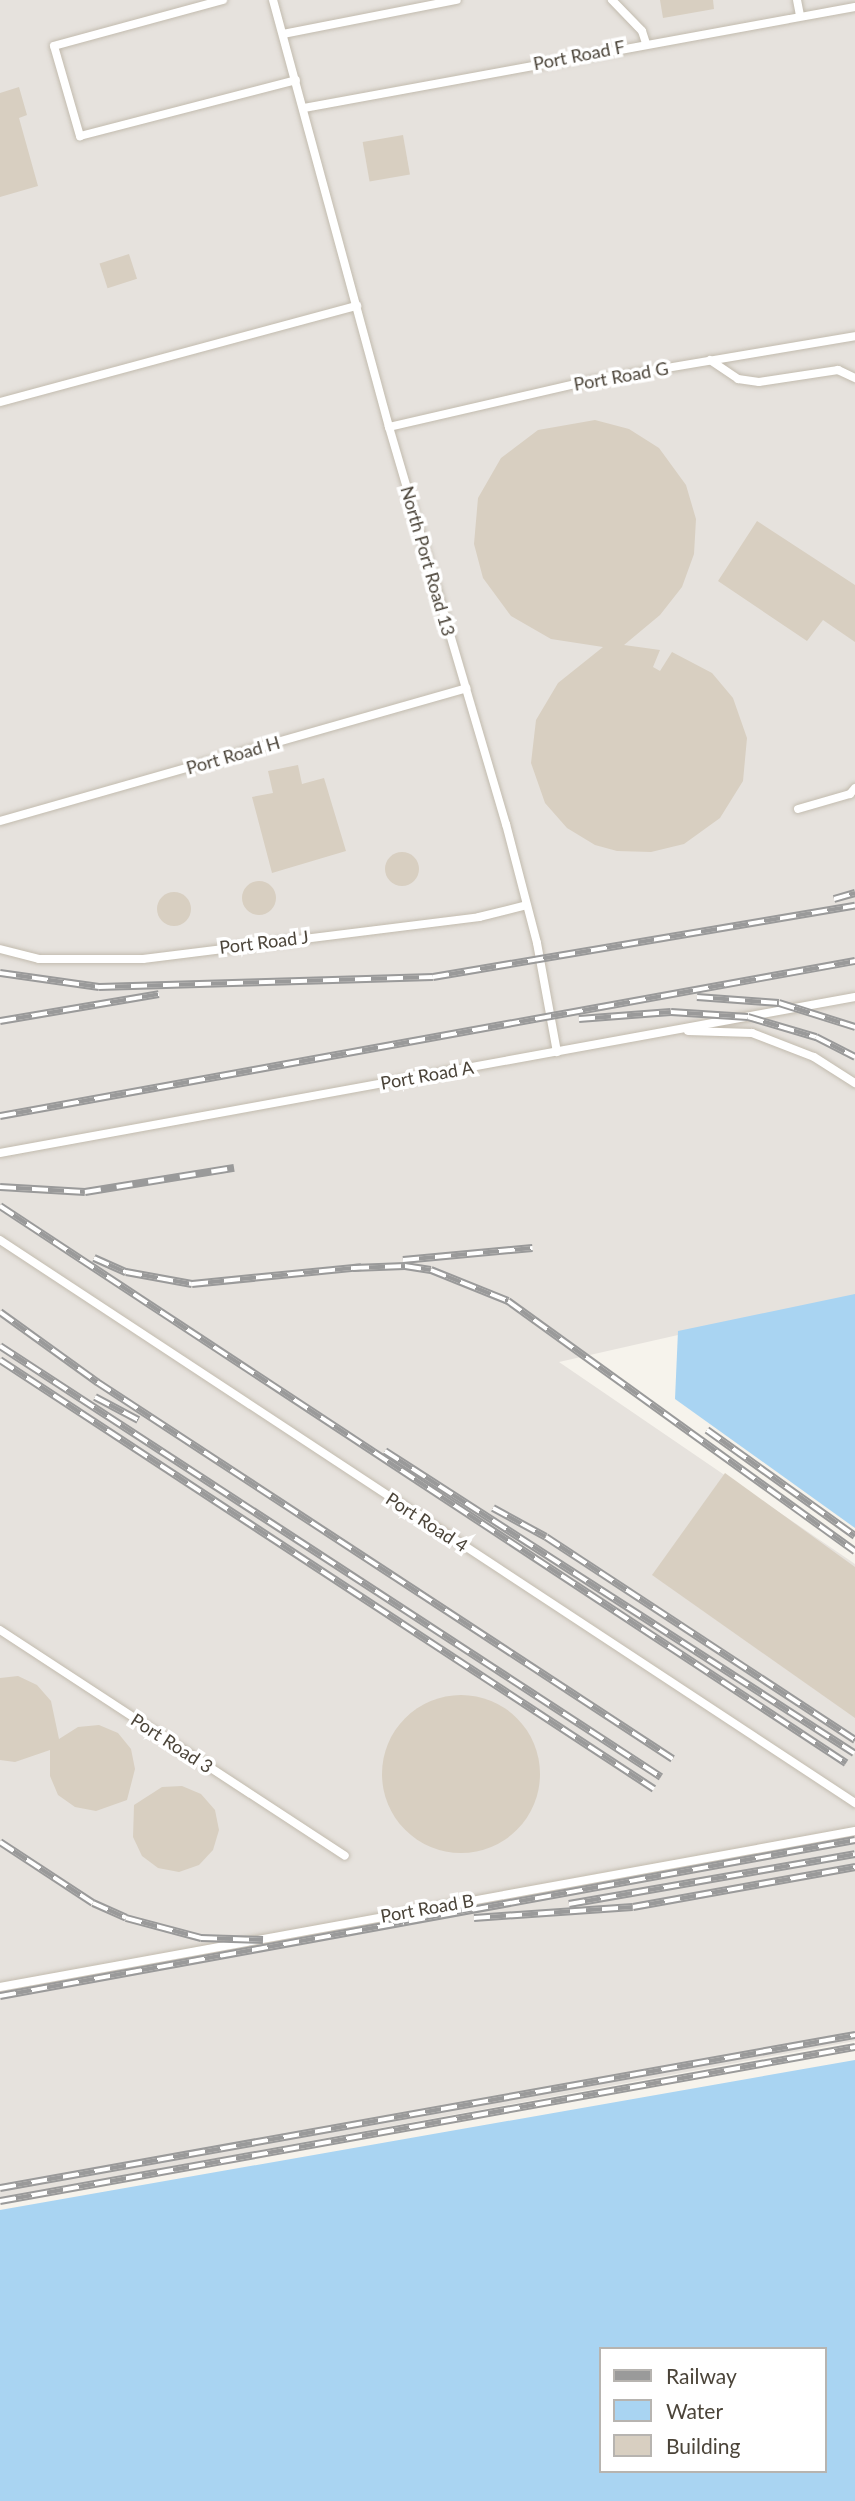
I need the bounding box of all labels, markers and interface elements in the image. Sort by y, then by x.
street label: Port Road F [531,36,627,74]
street label: Port Road G [572,357,670,395]
street label: North Port Road 13 [396,484,460,638]
street label: Port Road H [184,731,282,779]
street label: Port Road J [218,926,310,958]
street label: Port Road A [378,1056,476,1094]
street label: Port Road 4 [382,1488,472,1556]
street label: Port Road 3 [127,1709,217,1777]
street label: Port Road B [379,1889,475,1927]
legend [600,2347,827,2473]
text: Railway [666,2363,737,2388]
text: Water [666,2398,723,2423]
text: Building [666,2433,741,2458]

